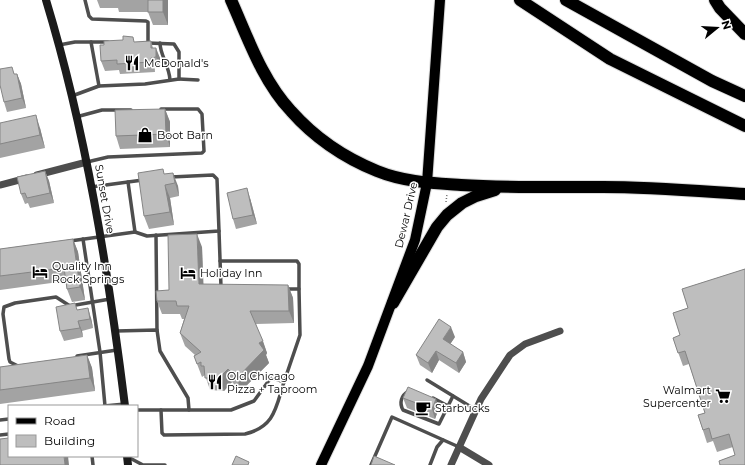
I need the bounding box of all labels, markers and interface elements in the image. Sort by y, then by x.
north arrow [697,8,737,48]
text: N [718,19,735,31]
restaurant icon: McDonald's [123,54,141,72]
place label: McDonald's [144,56,209,70]
shop icon: Boot Barn [136,126,154,144]
place label: Boot Barn [157,128,213,142]
street label: Sunset Drive [92,163,118,235]
street label: Dewar Drive [392,180,421,250]
place label: Quality Inn Rock Springs [52,259,125,286]
hotel icon: Quality Inn Rock Springs [31,263,49,281]
hotel icon: Holiday Inn [179,264,197,282]
place label: Holiday Inn [200,266,263,280]
place label: Old Chicago Pizza + Taproom [227,369,317,396]
restaurant icon: Old Chicago Pizza + Taproom [206,373,224,391]
place label: Walmart Supercenter [643,383,712,410]
supermarket icon: Walmart Supercenter [714,387,732,405]
cafe icon: Starbucks [414,399,432,417]
place label: Starbucks [435,401,490,415]
legend [8,405,138,457]
text: Road [44,413,75,428]
text: Building [44,433,95,448]

